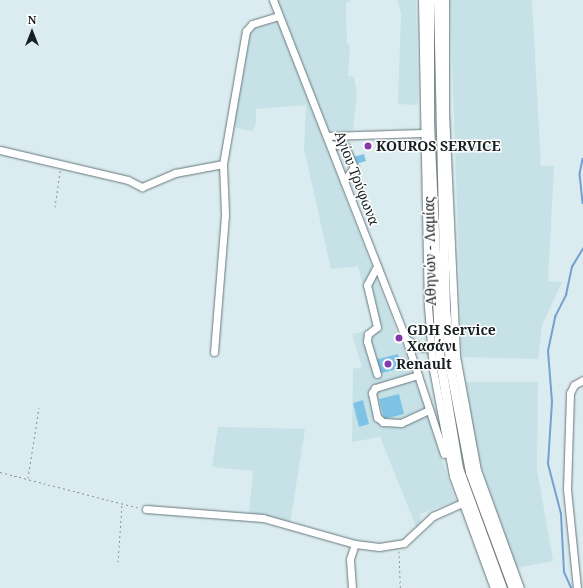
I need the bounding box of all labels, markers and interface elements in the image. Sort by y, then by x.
north arrow [12,12,52,52]
text: N [28,12,36,27]
street label: Αγίου Τρύφωνα [331,128,383,228]
place label: KOUROS SERVICE [376,138,501,154]
marker: KOUROS SERVICE [363,141,373,151]
street label: Αθηνών - Λαμίας [421,196,439,306]
place label: GDH Service Χασάνι [407,322,496,354]
marker: GDH Service Χασάνι [394,333,404,343]
place label: Renault [396,356,452,372]
marker: Renault [383,359,393,369]

